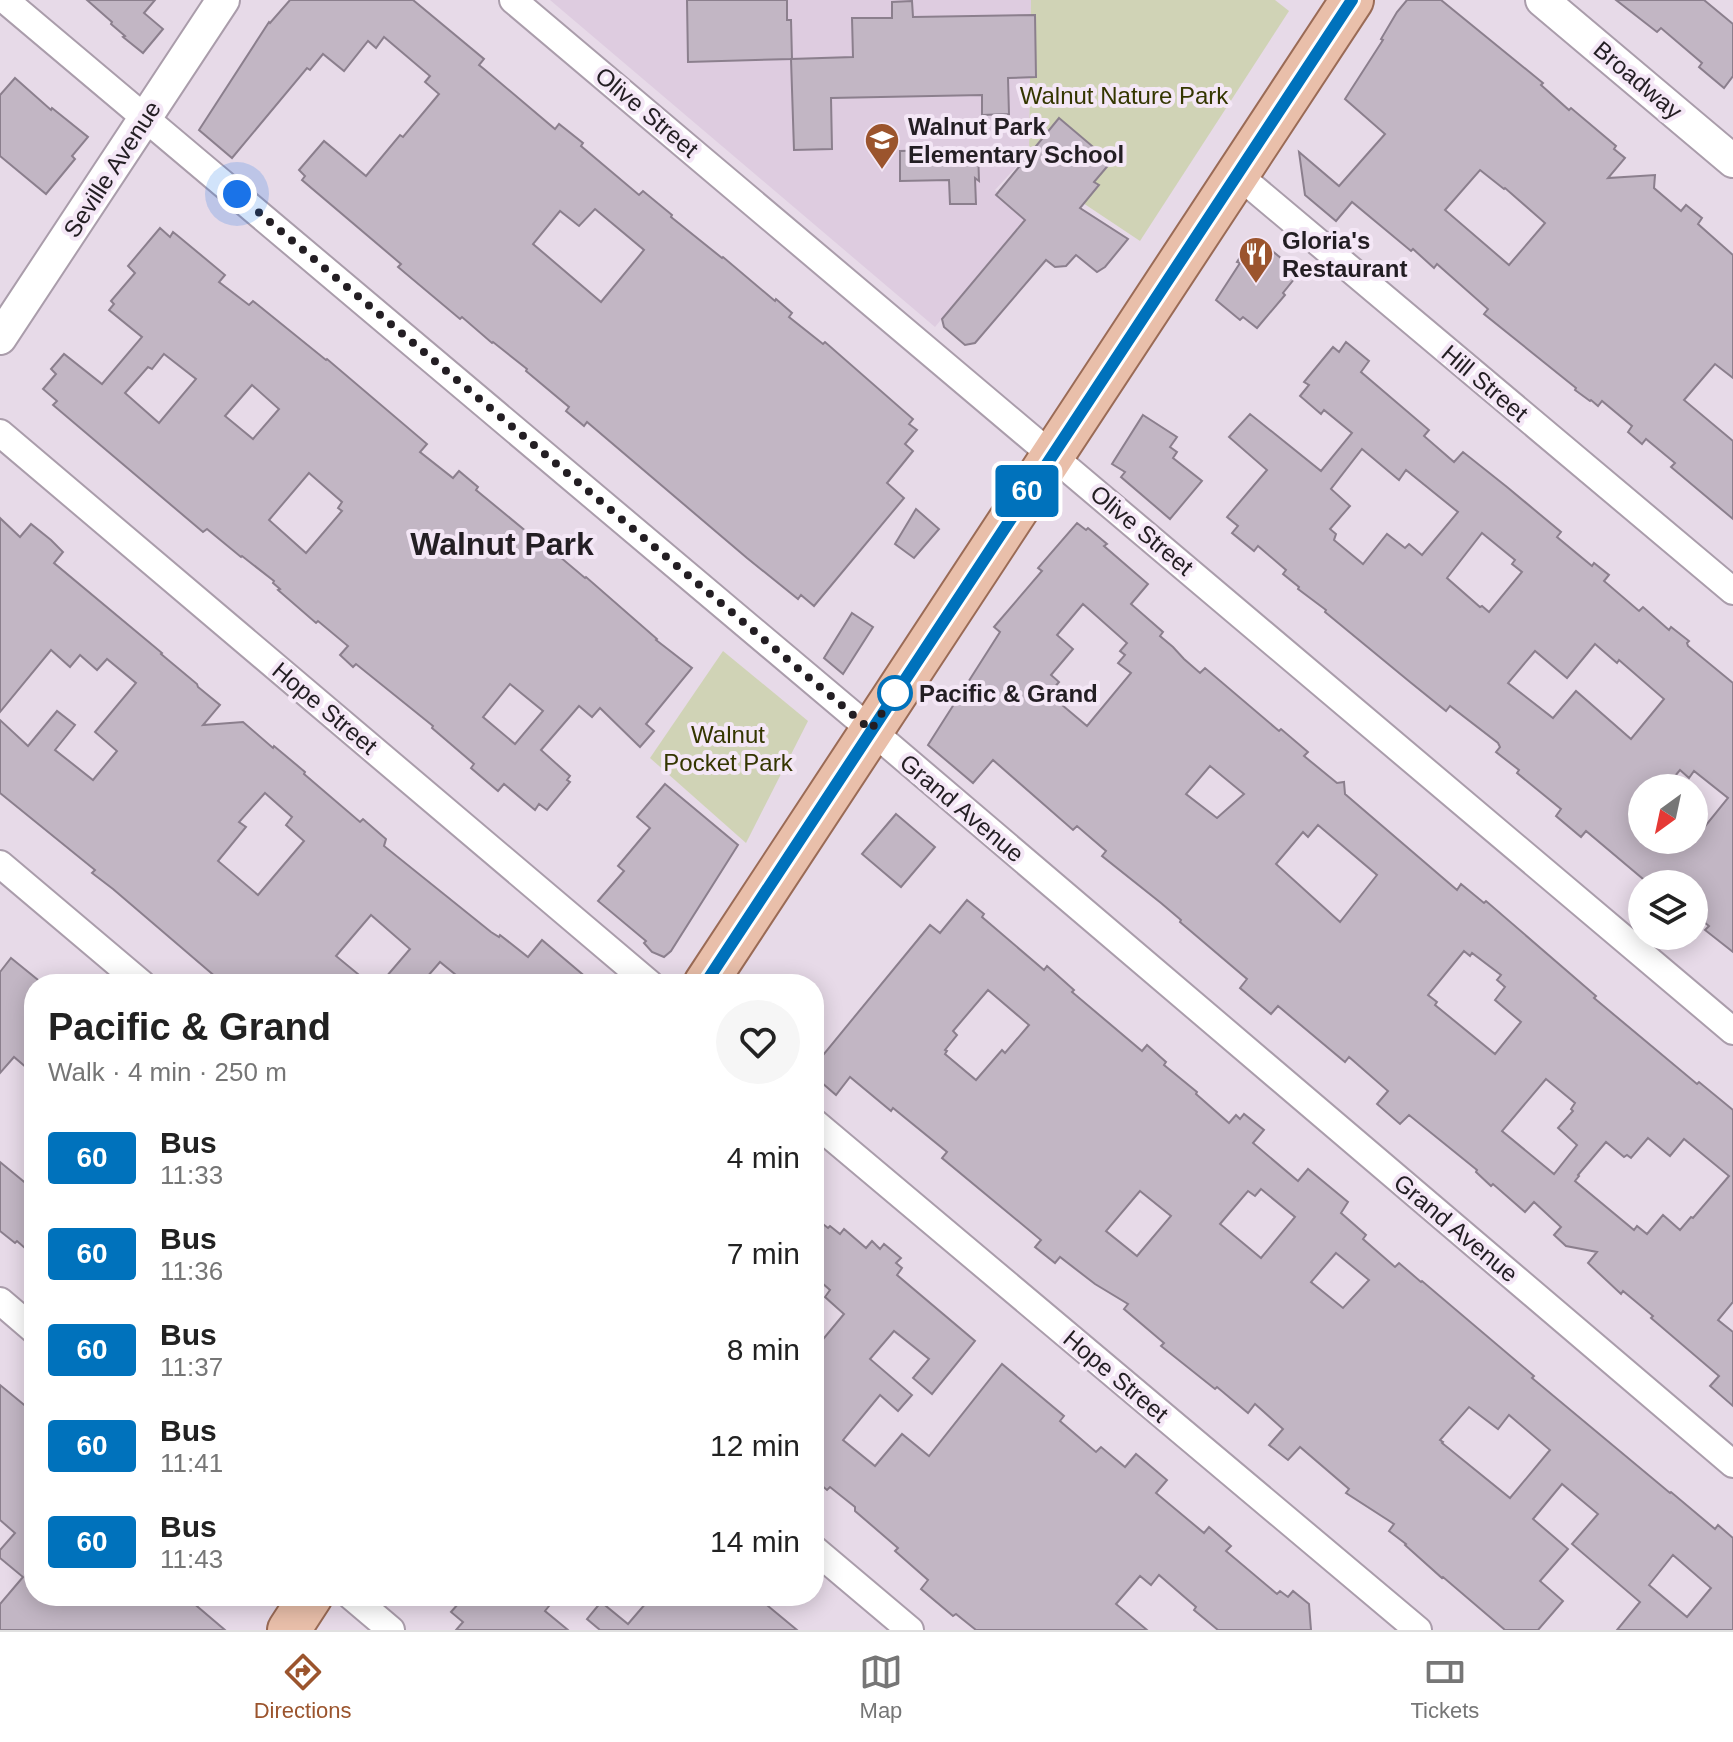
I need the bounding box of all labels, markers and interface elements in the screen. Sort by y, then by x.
street label: Broadway [1588,35,1688,125]
street label: Olive Street [590,61,704,163]
park label: Walnut Nature Park [1020,82,1229,109]
street label: Seville Avenue [58,96,166,242]
place label: Walnut Park Elementary School [908,113,1124,168]
school or university icon: Walnut Park Elementary School [863,121,901,171]
your location [217,174,257,214]
place label: Gloria's Restaurant [1282,227,1407,282]
restaurant icon: Gloria's Restaurant [1237,235,1275,285]
street label: Hill Street [1436,339,1534,427]
line badge: 60 [991,465,1063,517]
text: 60 [1011,475,1043,506]
street label: Olive Street [1085,479,1199,581]
district label: Walnut Park [410,526,594,562]
street label: Hope Street [267,656,383,760]
marker: Pacific & Grand [878,676,912,710]
place label: Pacific & Grand [919,680,1098,707]
park label: Walnut Pocket Park [663,721,794,776]
street label: Grand Avenue [895,748,1029,868]
north arrow [1628,774,1708,854]
map controls [1628,774,1708,950]
button: layers [1628,870,1708,950]
button: heart [716,1000,800,1084]
text: Pacific & Grand [48,1006,331,1048]
text: Walk · 4 min · 250 m [48,1057,287,1087]
text: Bus [160,1126,217,1159]
text: 4 min [727,1141,800,1174]
text: 60 [76,1142,108,1173]
text: 11:33 [160,1160,223,1190]
street label: Grand Avenue [1389,1168,1523,1288]
text: Bus [160,1222,217,1255]
text: 7 min [727,1237,800,1270]
text: 60 [76,1238,108,1269]
text: 11:36 [160,1256,223,1286]
text: Bus [160,1318,217,1351]
street label: Hope Street [1058,1324,1174,1428]
text: 8 min [727,1333,800,1366]
text: 60 [76,1334,108,1365]
text: 11:37 [160,1352,223,1382]
text: Bus [160,1414,217,1447]
text: 12 min [710,1429,800,1462]
text: 60 [76,1430,108,1461]
text: 11:41 [160,1448,223,1478]
text: Bus [160,1510,217,1543]
text: 14 min [710,1525,800,1558]
text: 60 [76,1526,108,1557]
text: 11:43 [160,1544,223,1574]
tab: Directions [254,1650,352,1724]
tab: Map [859,1650,903,1724]
tab: Tickets [1410,1650,1479,1724]

